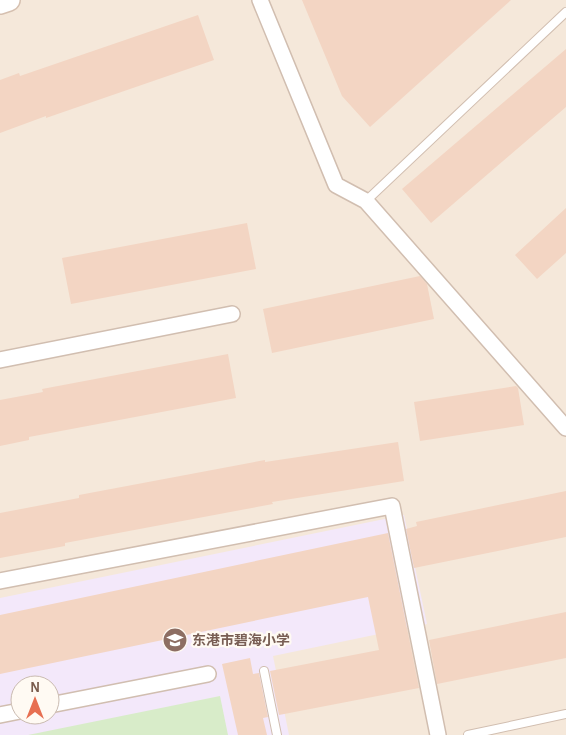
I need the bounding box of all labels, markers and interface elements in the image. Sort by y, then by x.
school or university icon: 东港市碧海小学 [162,627,188,653]
place label: 东港市碧海小学 [192,632,290,648]
north arrow [10,675,60,725]
text: N [30,681,40,695]

